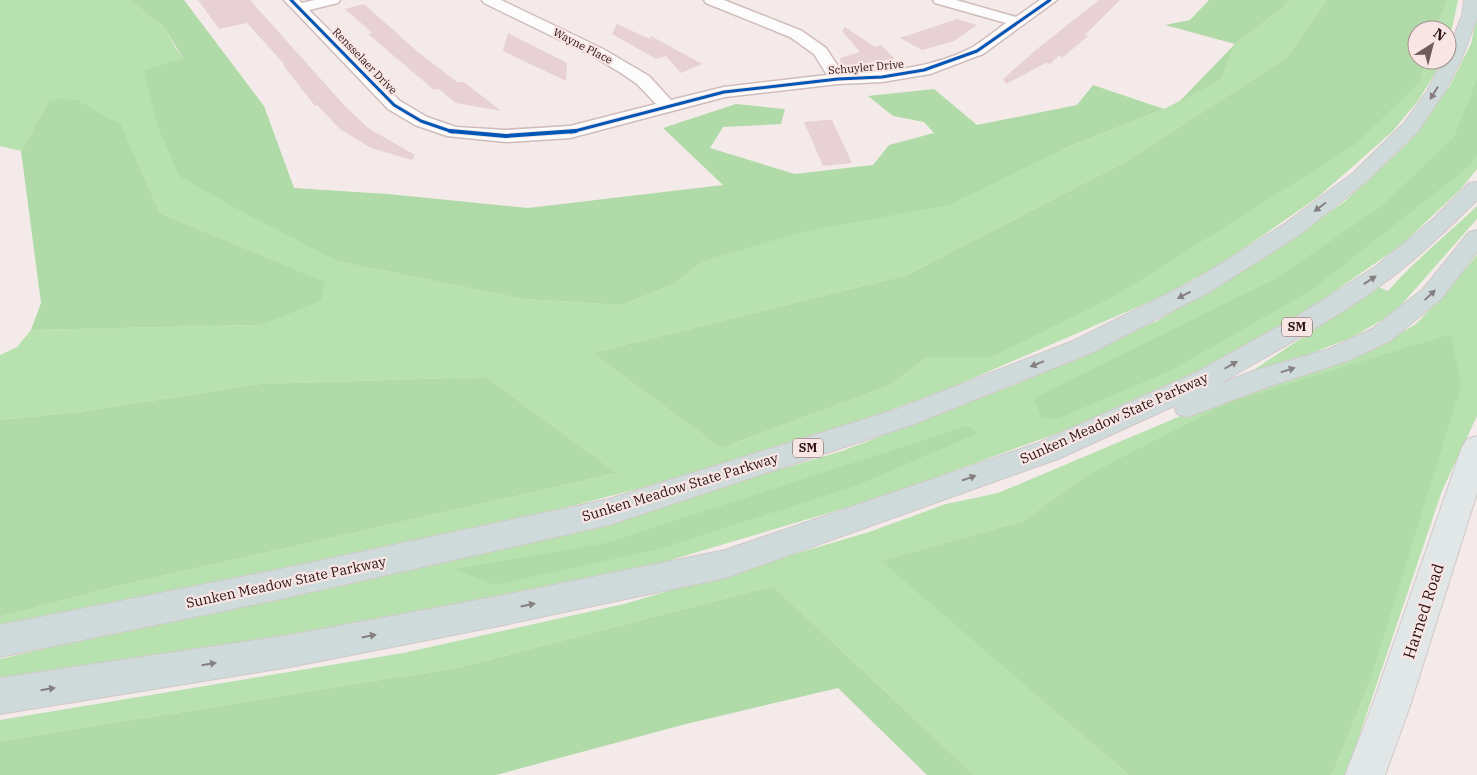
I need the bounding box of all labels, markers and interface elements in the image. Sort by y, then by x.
north arrow [1407,20,1457,70]
text: N [1430,24,1449,45]
street label: Rensselaer Drive [330,25,400,97]
street label: Wayne Place [551,25,615,67]
street label: Schuyler Drive [827,57,905,77]
one-way arrow [1429,86,1439,99]
one-way arrow [1314,202,1327,213]
one-way arrow [1364,276,1377,285]
one-way arrow [1423,289,1435,301]
one-way arrow [1177,291,1191,299]
road number: SM [1282,318,1312,337]
one-way arrow [1225,360,1238,369]
one-way arrow [1030,361,1044,369]
one-way arrow [1281,366,1296,373]
street label: Sunken Meadow State Parkway [1017,368,1211,468]
road number: SM [793,438,823,458]
street label: Sunken Meadow State Parkway [580,448,781,525]
one-way arrow [962,474,977,482]
street label: Sunken Meadow State Parkway [184,552,388,612]
street label: Harned Road [1398,561,1448,661]
one-way arrow [521,601,536,609]
one-way arrow [361,632,377,640]
one-way arrow [201,659,217,667]
one-way arrow [41,685,57,693]

